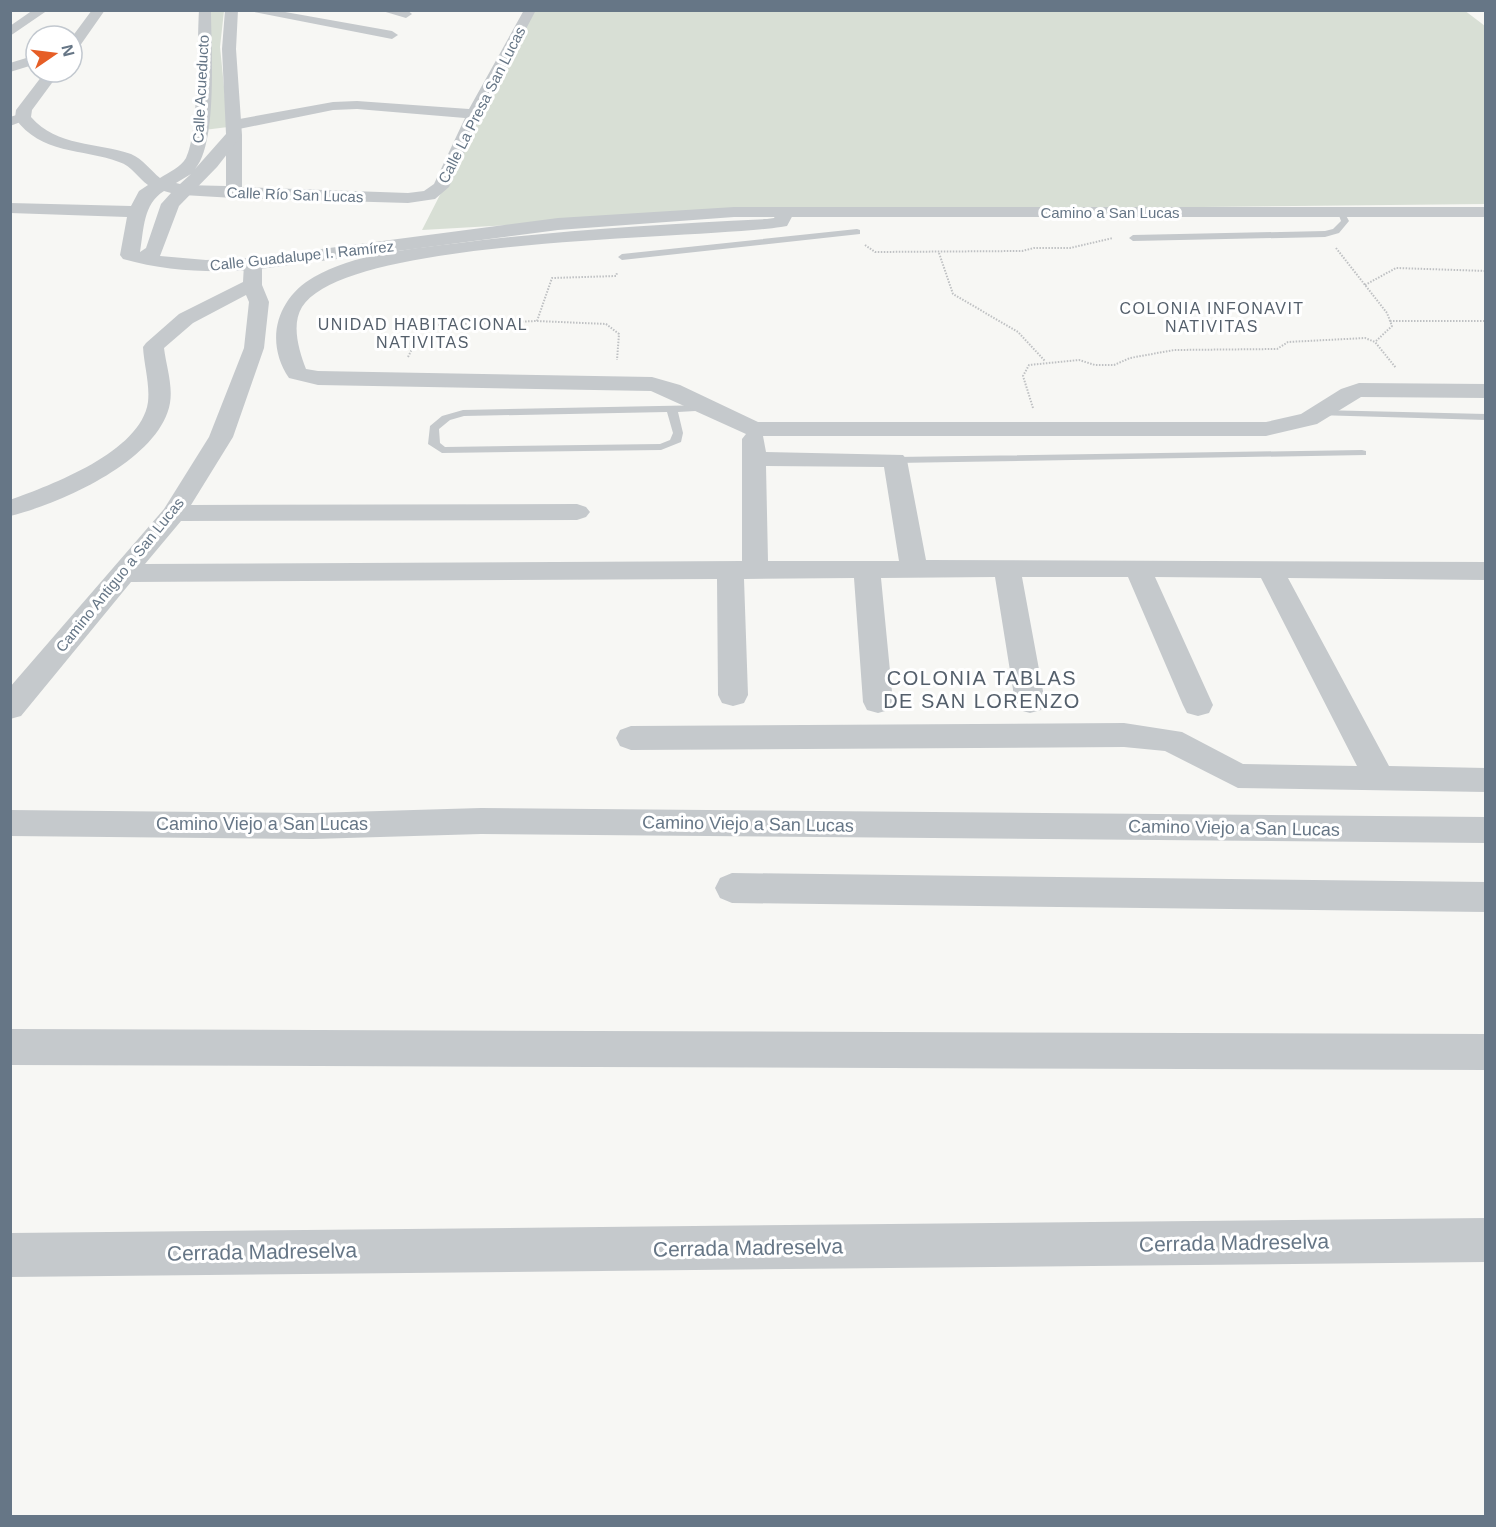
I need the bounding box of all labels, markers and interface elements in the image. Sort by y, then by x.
north arrow [24,24,84,84]
street label: Calle La Presa San Lucas [435,24,528,186]
street label: Calle Acueducto [189,34,212,144]
text: N [58,43,78,58]
street label: Calle Río San Lucas [226,184,364,205]
street label: Camino a San Lucas [1040,204,1180,221]
street label: Calle Guadalupe I. Ramírez [209,237,395,274]
district label: COLONIA INFONAVIT NATIVITAS [1119,300,1305,335]
district label: UNIDAD HABITACIONAL NATIVITAS [318,316,528,351]
street label: Camino Antiguo a San Lucas [52,494,187,655]
district label: COLONIA TABLAS DE SAN LORENZO [883,667,1081,712]
street label: Camino Viejo a San Lucas [642,812,854,836]
street label: Camino Viejo a San Lucas [156,814,368,834]
street label: Camino Viejo a San Lucas [1128,816,1340,840]
street label: Cerrada Madreselva [1139,1229,1330,1256]
street label: Cerrada Madreselva [653,1234,844,1261]
street label: Cerrada Madreselva [167,1238,358,1265]

